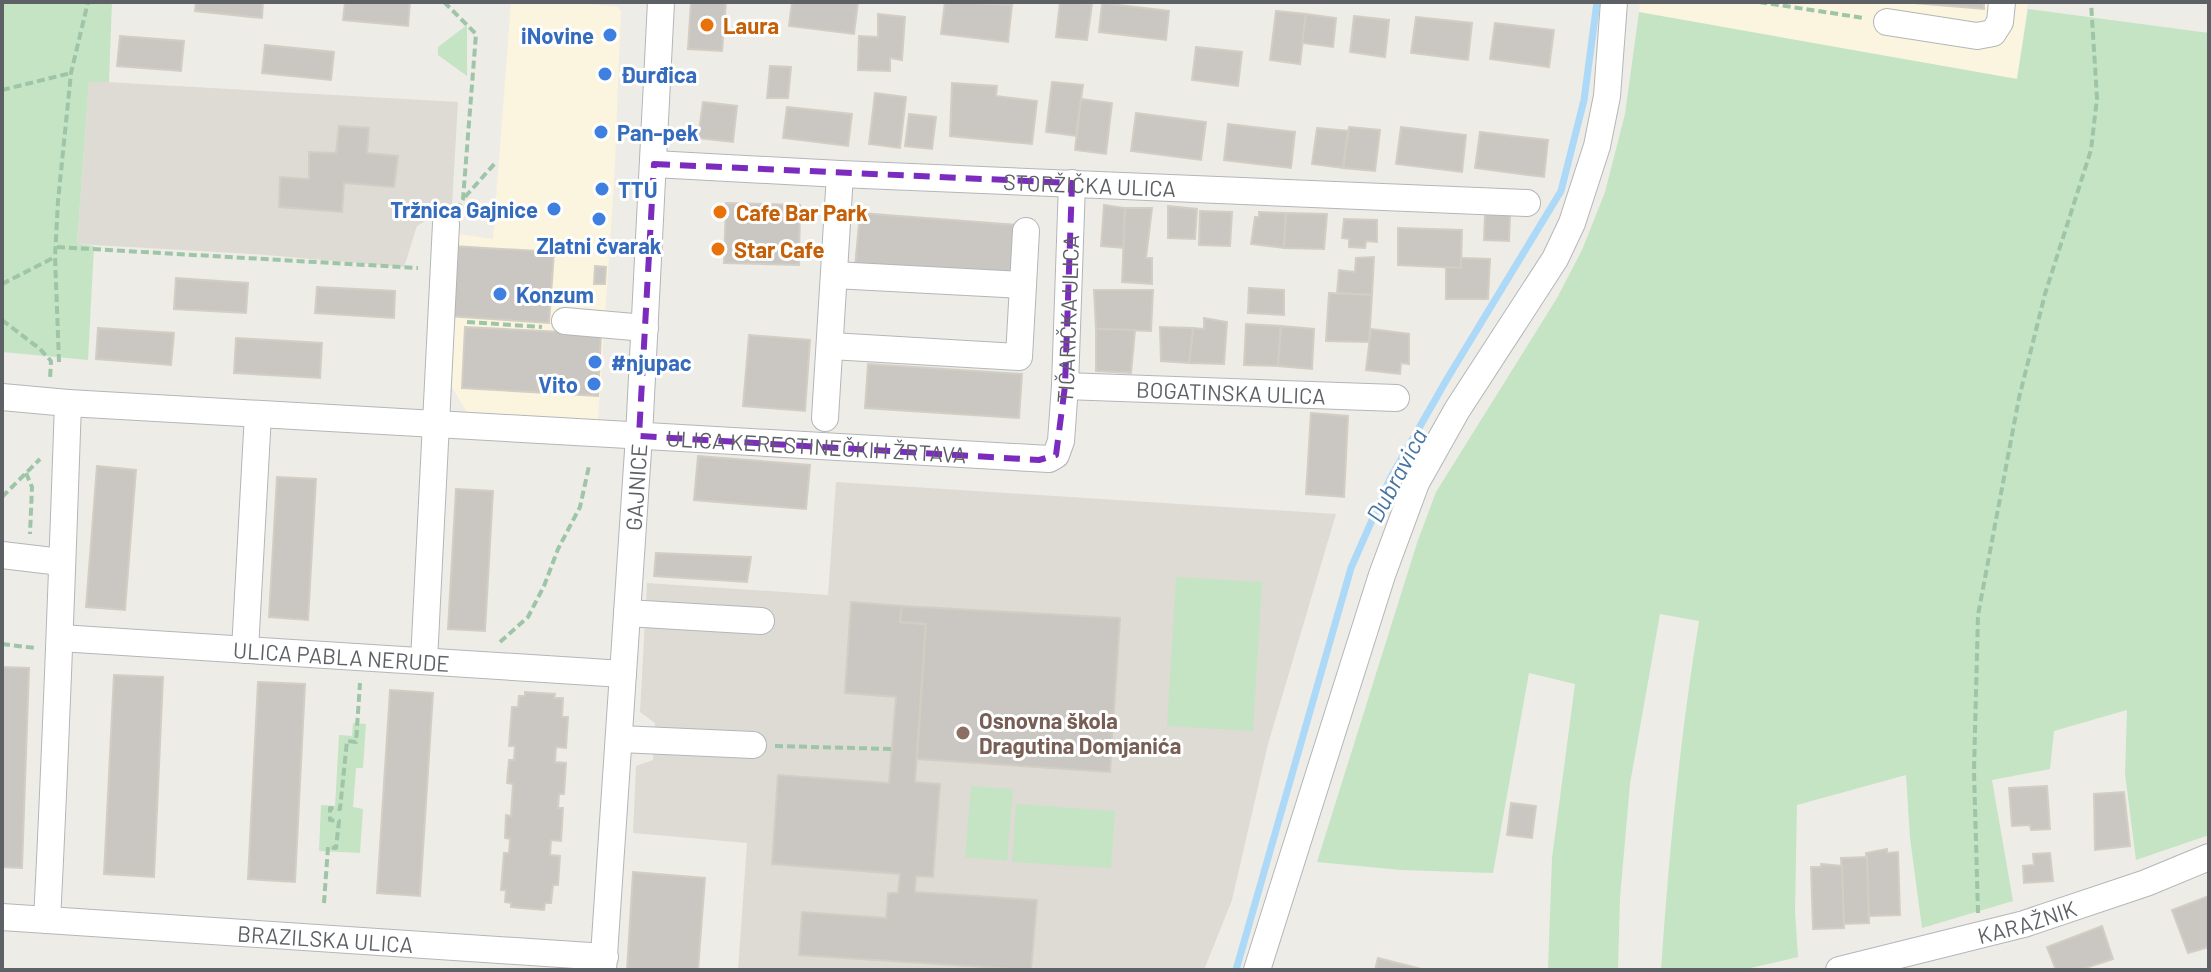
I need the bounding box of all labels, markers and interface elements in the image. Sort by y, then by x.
place label: Laura [723,12,779,38]
marker: Laura [698,16,716,34]
place label: iNovine [521,22,594,48]
marker: iNovine [601,26,619,44]
place label: Đurđica [621,61,697,87]
marker: Đurđica [596,65,614,83]
place label: Pan-pek [617,119,699,145]
marker: Pan-pek [592,123,610,141]
street label: STORŽIČKA ULICA [1002,168,1177,201]
place label: TTU [618,176,658,202]
marker: TTU [593,180,611,198]
place label: Tržnica Gajnice [390,196,538,222]
place label: Cafe Bar Park [736,199,868,225]
marker: Tržnica Gajnice [545,200,563,218]
marker: Cafe Bar Park [711,203,729,221]
marker: Zlatni čvarak [590,210,608,228]
place label: Zlatni čvarak [536,232,662,258]
street label: TIČARIČKA ULICA [1051,234,1083,404]
place label: Star Cafe [734,236,824,262]
marker: Star Cafe [709,240,727,258]
place label: Konzum [516,281,594,307]
marker: Konzum [491,285,509,303]
place label: #njupac [611,349,692,375]
marker: #njupac [586,353,604,371]
place label: Vito [538,371,578,397]
marker: Vito [585,375,603,393]
street label: BOGATINSKA ULICA [1136,376,1326,408]
water label: Dubravica [1359,423,1433,527]
street label: ULICA KERESTINEČKIH ŽRTAVA [666,424,967,467]
street label: GAJNICE [620,443,651,531]
street label: ULICA PABLA NERUDE [232,636,451,676]
place label: Osnovna škola Dragutina Domjanića [979,707,1181,758]
marker: Osnovna škola Dragutina Domjanića [954,724,972,742]
street label: KARAŽNIK [1975,894,2079,948]
street label: BRAZILSKA ULICA [237,920,414,957]

